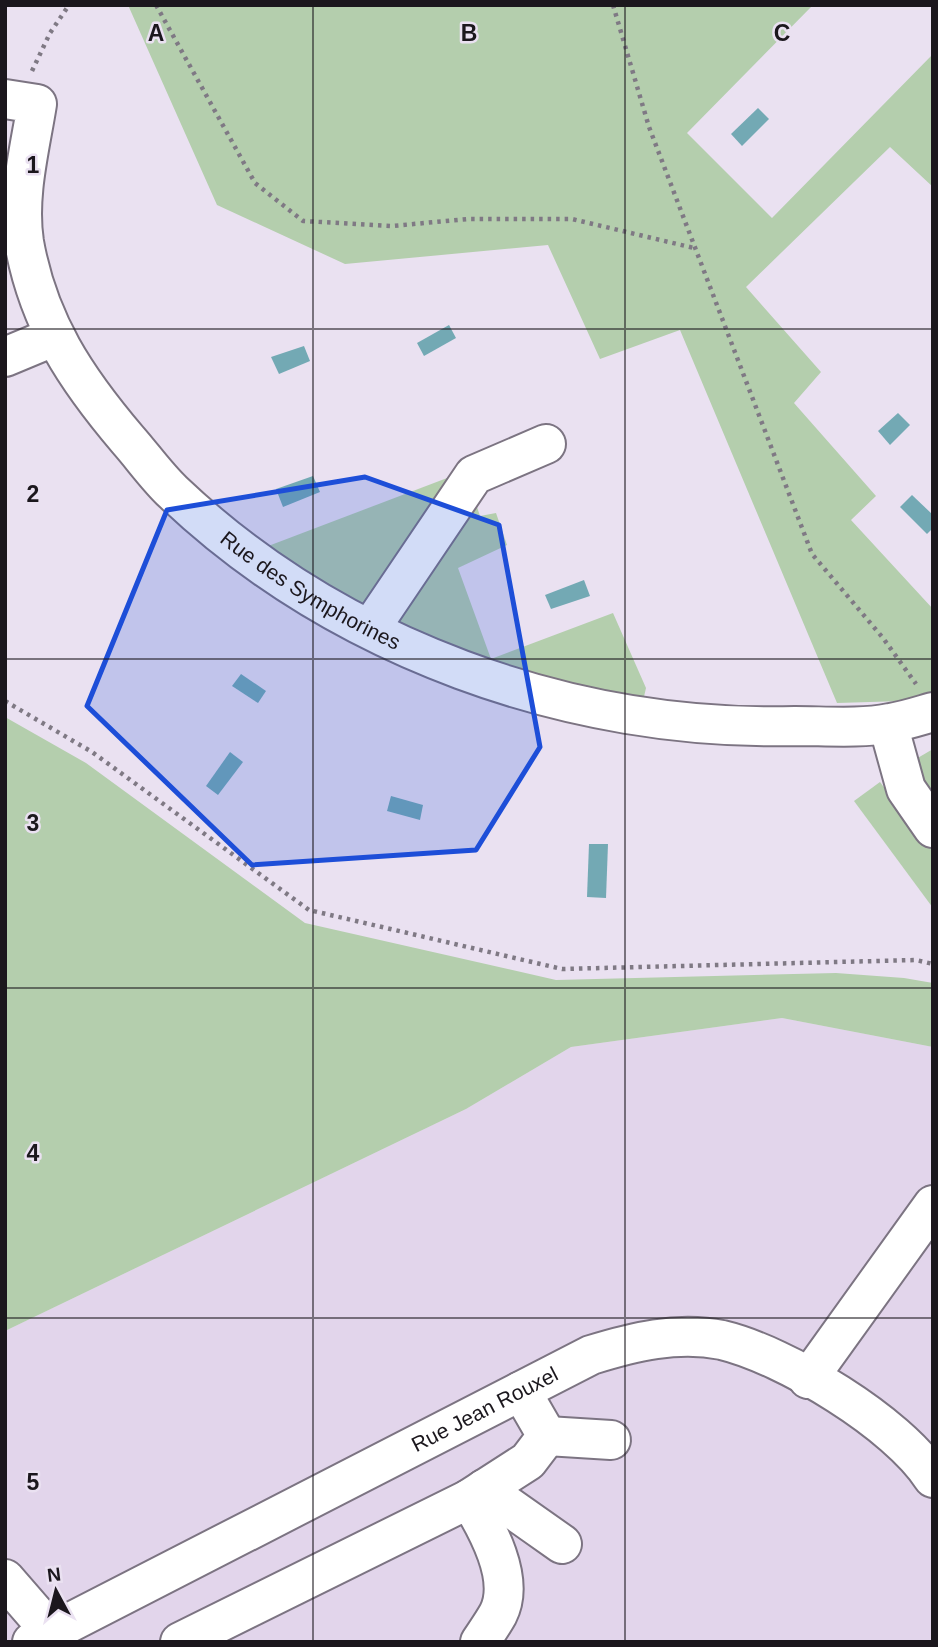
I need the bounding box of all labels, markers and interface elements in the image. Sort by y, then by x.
text: A [148,20,164,46]
text: B [461,20,477,46]
text: C [774,20,790,46]
text: 1 [27,152,40,178]
text: 2 [27,481,39,507]
street label: Rue des Symphorines [216,526,404,654]
text: 3 [27,810,39,836]
text: 4 [27,1140,40,1166]
street label: Rue Jean Rouxel [408,1362,562,1456]
text: 5 [27,1469,40,1495]
north arrow [21,1556,91,1626]
text: N [46,1563,62,1586]

